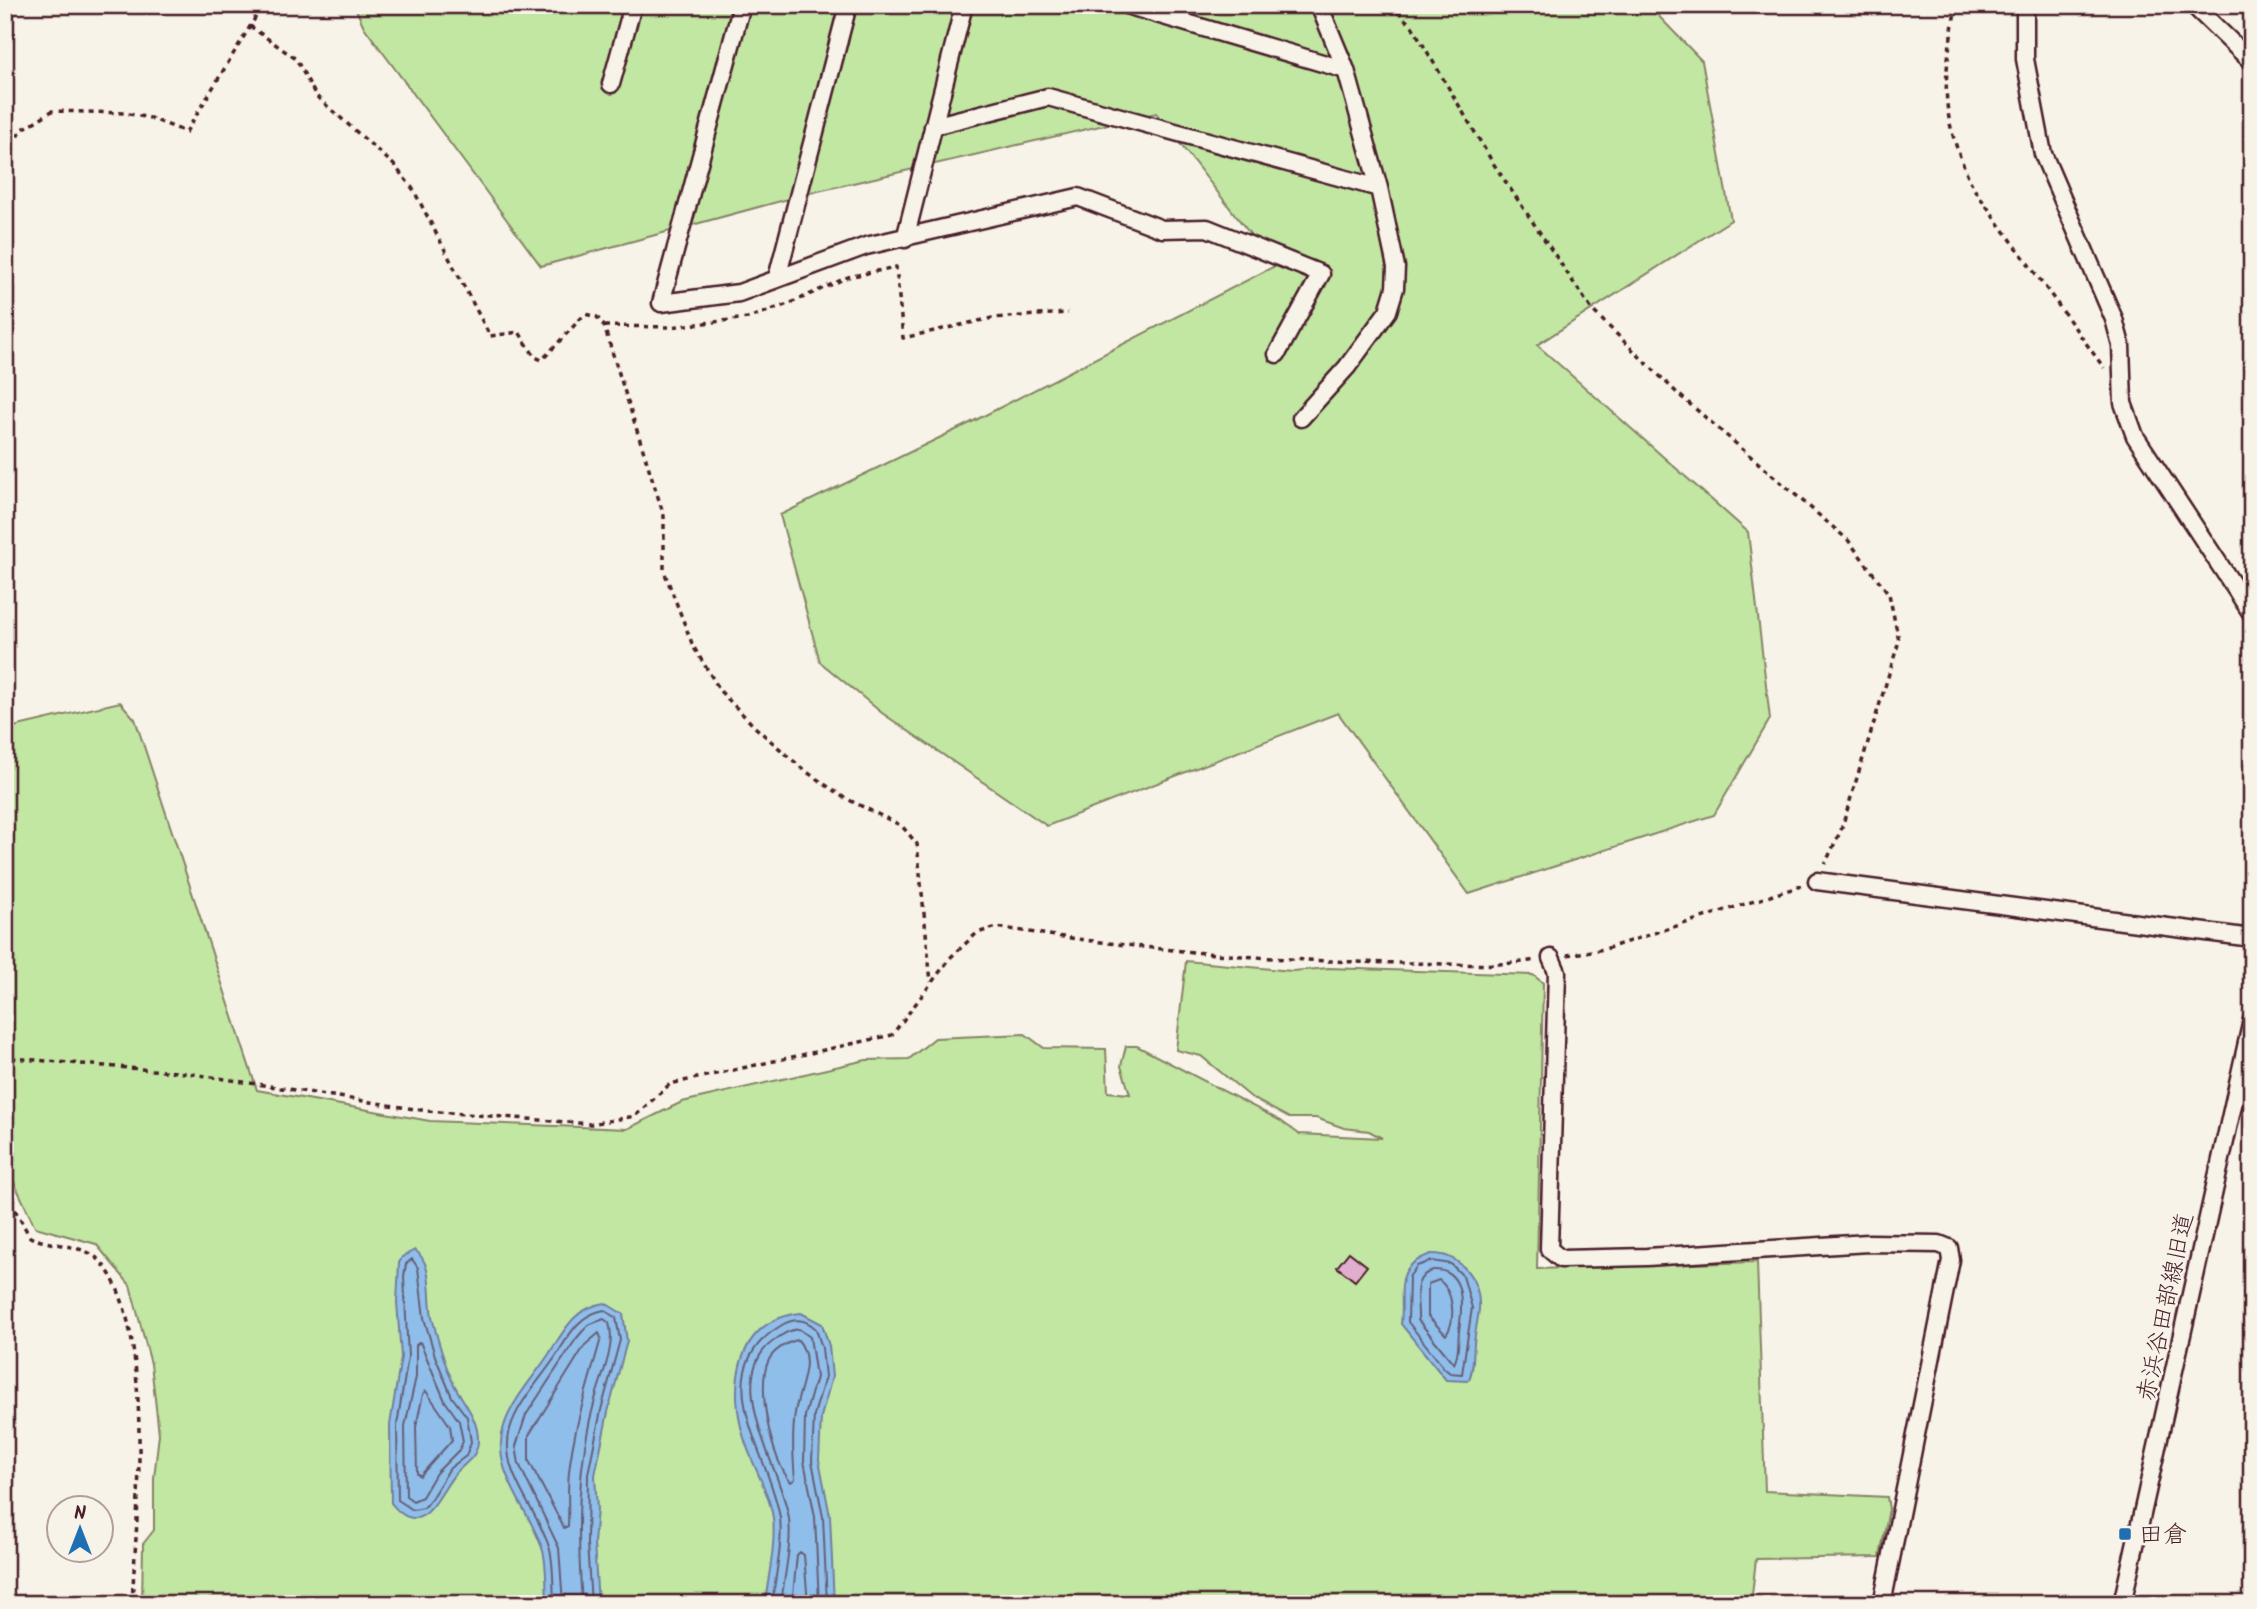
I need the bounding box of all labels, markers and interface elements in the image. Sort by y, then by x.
street label: 赤浜谷田部線旧道 [2127,1209,2206,1405]
north arrow [46,1494,116,1564]
text: N [74,1499,86,1529]
place label: 田倉 [2139,1516,2187,1555]
marker: 田倉 [2117,1526,2133,1542]

